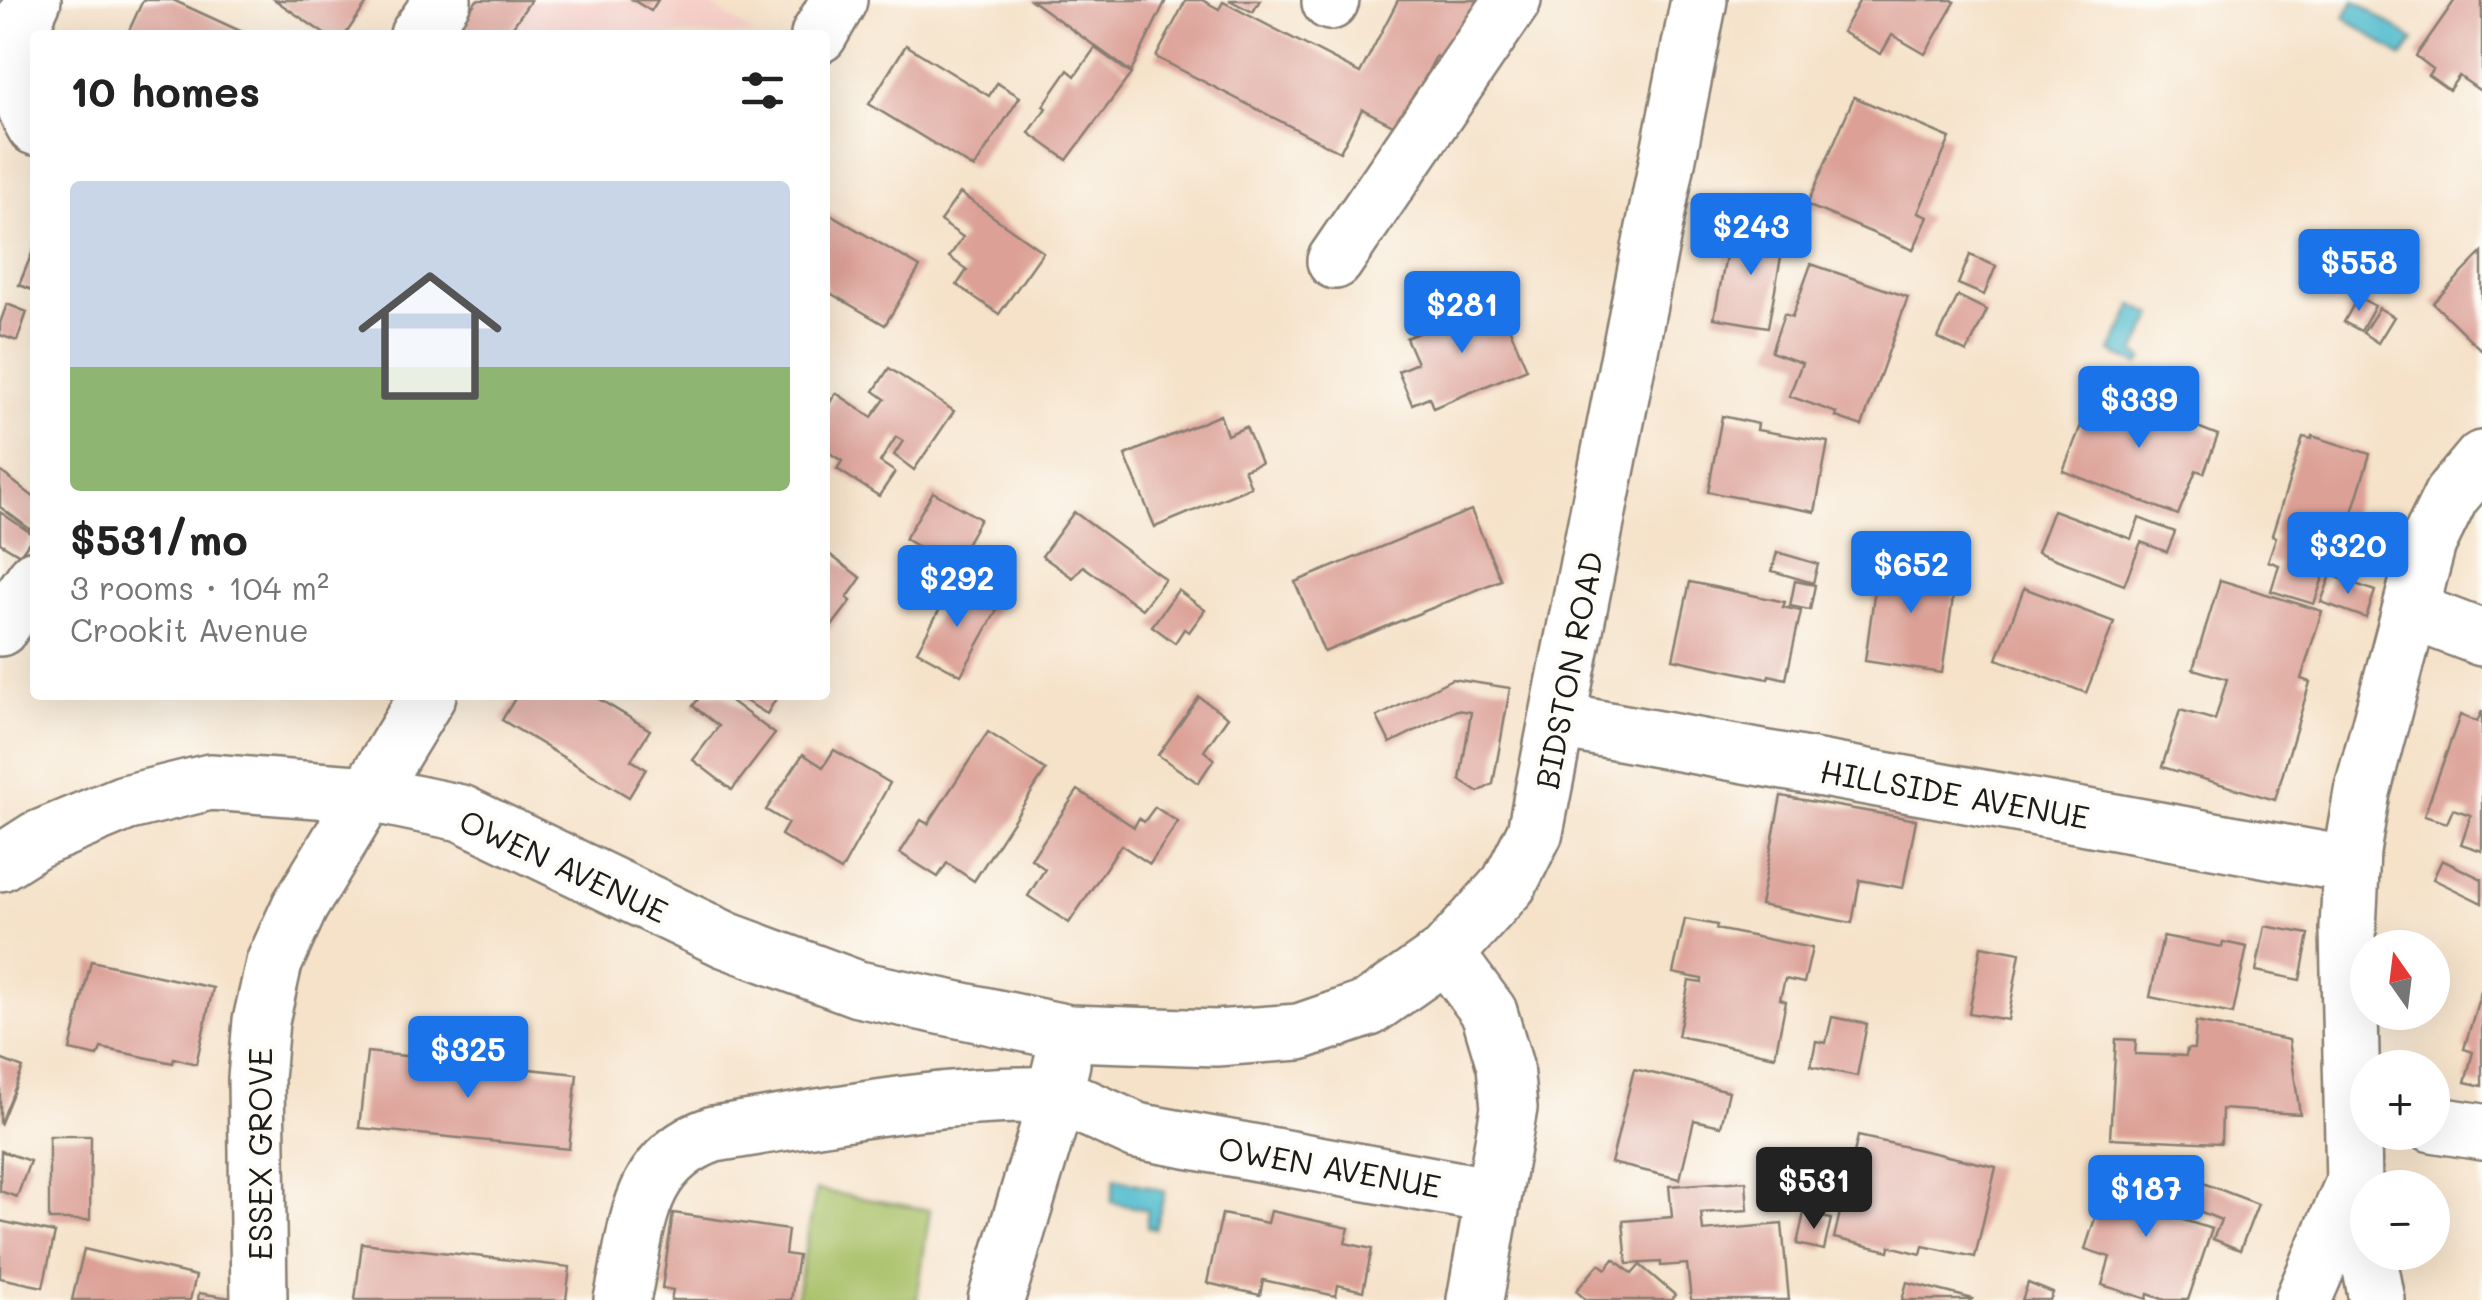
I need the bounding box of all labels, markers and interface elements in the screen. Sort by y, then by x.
text: 10 homes [70,63,260,118]
icon: filters [735,63,790,118]
pin: $243 [1692,193,1810,278]
text: $243 [1712,204,1790,246]
pin: $558 [2300,229,2418,314]
text: $558 [2321,240,2398,282]
icon: home [340,246,520,426]
pin: $281 [1403,271,1521,356]
text: $281 [1426,282,1498,324]
pin: $339 [2080,366,2198,451]
text: $339 [2100,377,2178,419]
text: $531/mo [70,511,248,566]
pin: $320 [2289,512,2407,597]
text: $320 [2309,523,2387,565]
pin: $652 [1852,531,1970,616]
text: $652 [1873,542,1949,584]
pin: $292 [898,545,1016,630]
street label: BIDSTON ROAD [1524,548,1612,792]
text: $292 [920,556,994,598]
text: 3 rooms · 104 m² [70,566,329,608]
text: Crookit Avenue [70,608,309,650]
street label: HILLSIDE AVENUE [1817,749,2093,837]
street label: OWEN AVENUE [453,798,675,932]
north arrow [2350,930,2450,1030]
map controls [2350,930,2450,1270]
pin: $325 [409,1016,527,1101]
text: $325 [430,1027,506,1069]
street label: ESSEX GROVE [238,1048,280,1260]
button: + [2350,1050,2450,1150]
street label: OWEN AVENUE [1215,1126,1445,1206]
pin: $531 [1755,1147,1873,1232]
pin: $187 [2087,1155,2205,1240]
text: $531 [1778,1158,1850,1200]
text: $187 [2110,1166,2182,1208]
button: − [2350,1170,2450,1270]

